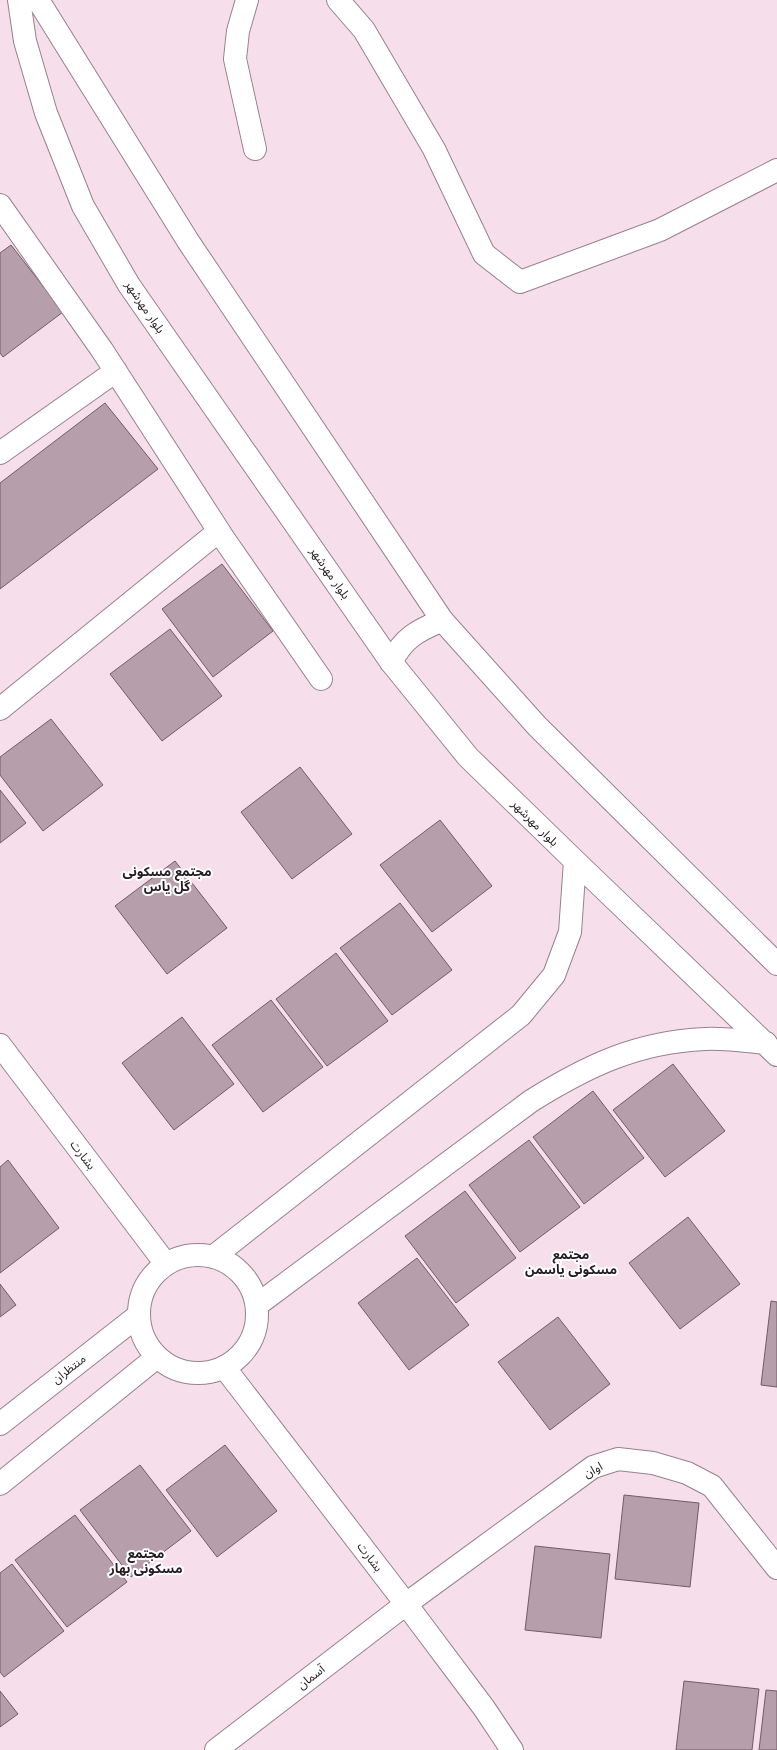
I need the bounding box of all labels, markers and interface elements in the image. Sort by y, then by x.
street label: بلوار مهرشهر [122,277,168,336]
street label: بلوار مهرشهر [306,543,354,602]
street label: بلوار مهرشهر [508,795,562,849]
district label: مجتمع مسکونی گل یاس [122,863,212,895]
street label: بشارت [67,1137,99,1173]
district label: مجتمع مسکونی یاسمن [525,1246,617,1278]
street label: منتظران [49,1351,89,1387]
street label: اوان [581,1458,605,1481]
street label: بشارت [354,1539,386,1575]
district label: مجتمع مسکونی بهار [108,1545,183,1577]
street label: آسمان [294,1661,328,1692]

